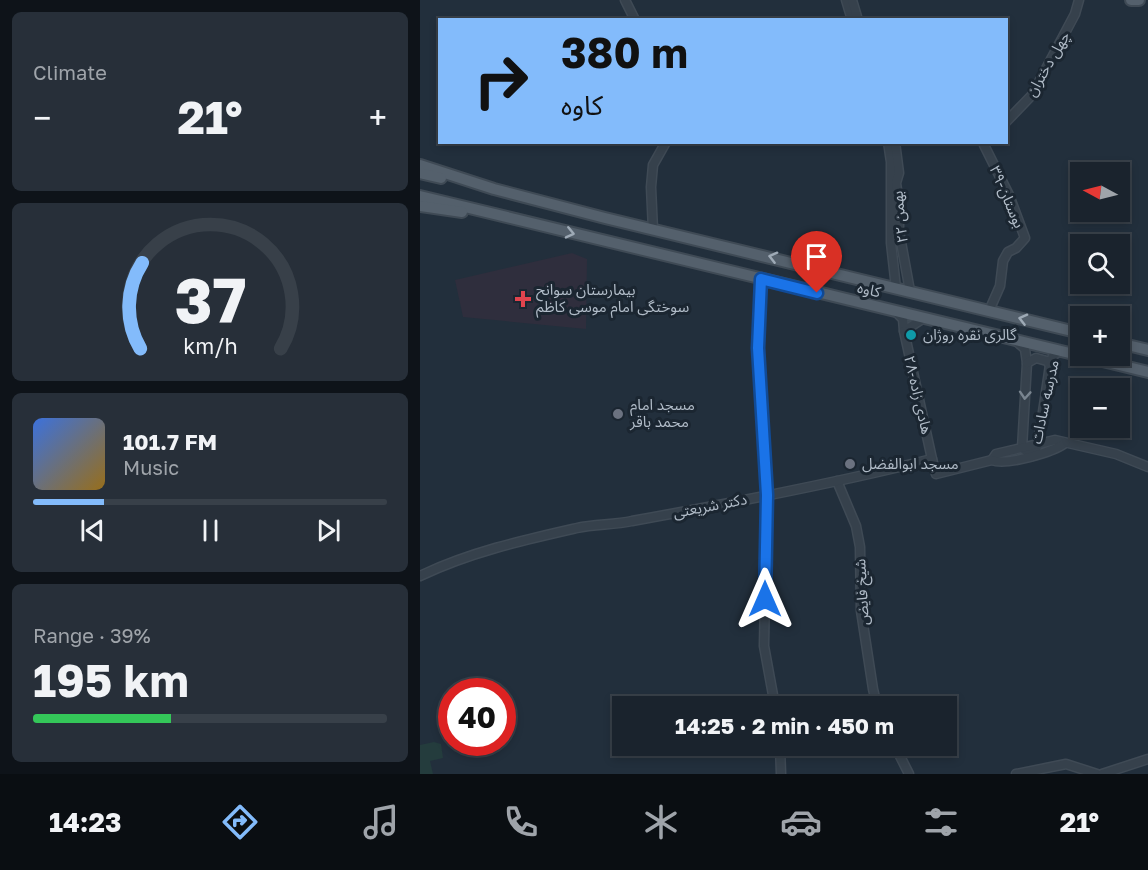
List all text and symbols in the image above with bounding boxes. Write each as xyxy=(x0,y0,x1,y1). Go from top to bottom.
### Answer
text: 380 m xyxy=(561,27,688,77)
street label: چهل دختران xyxy=(1021,28,1075,100)
icon: right xyxy=(462,42,540,120)
text: Climate xyxy=(33,60,107,84)
text: کاوه xyxy=(561,89,603,121)
text: 21° xyxy=(177,90,243,144)
text: − xyxy=(33,98,51,137)
text: + xyxy=(369,98,387,137)
north arrow xyxy=(1070,162,1130,222)
map controls xyxy=(1070,162,1130,438)
street label: ۳۹-بوستان xyxy=(986,163,1029,231)
street label: ۲۲ بهمن xyxy=(887,190,912,244)
one-way arrow xyxy=(565,226,575,239)
pin xyxy=(791,231,842,293)
button: search xyxy=(1070,234,1130,294)
icon: arrive xyxy=(800,240,833,273)
one-way arrow xyxy=(768,252,778,265)
text: 37 xyxy=(174,262,246,337)
street label: کاوه xyxy=(856,278,883,302)
place label: بیمارستان سوانح سوختگی امام موسی کاظم xyxy=(536,280,689,318)
marker: بیمارستان سوانح سوختگی امام موسی کاظم xyxy=(514,290,532,308)
button: + xyxy=(1070,306,1130,366)
one-way arrow xyxy=(1018,314,1028,327)
place label: گالری نقره روژان xyxy=(923,325,1017,344)
marker: گالری نقره روژان xyxy=(904,328,918,342)
text: km/h xyxy=(183,333,237,359)
street label: ۲۸-هادی زاده xyxy=(900,354,937,436)
street label: مدرسه سادات xyxy=(1026,358,1063,446)
button: − xyxy=(1070,378,1130,438)
one-way arrow xyxy=(1019,391,1032,400)
place label: مسجد امام محمد باقر xyxy=(629,395,695,431)
marker: مسجد امام محمد باقر xyxy=(611,407,625,421)
text: 101.7 FM xyxy=(123,428,217,455)
place label: مسجد ابوالفضل xyxy=(862,454,959,473)
text: Music xyxy=(123,455,179,479)
marker: مسجد ابوالفضل xyxy=(843,457,857,471)
street label: دکتر شریعتی xyxy=(671,489,748,522)
icon: previous xyxy=(76,514,109,547)
icon: pause xyxy=(194,514,227,547)
icon: next xyxy=(312,514,345,547)
street label: شیخ فایض xyxy=(850,558,876,626)
position arrow xyxy=(733,567,797,631)
text: Range · 39% xyxy=(33,623,151,647)
text: 195 km xyxy=(33,653,189,707)
speed limit sign: 40 xyxy=(438,678,516,756)
text: 14:25 · 2 min · 450 m xyxy=(675,712,894,739)
icon: directions xyxy=(219,801,261,843)
icon: music xyxy=(360,801,402,843)
icon: phone xyxy=(500,801,542,843)
icon: climate xyxy=(640,801,682,843)
icon: car xyxy=(780,801,822,843)
icon: filters xyxy=(920,801,962,843)
text: 14:23 xyxy=(49,806,121,838)
text: 21° xyxy=(1060,806,1099,838)

